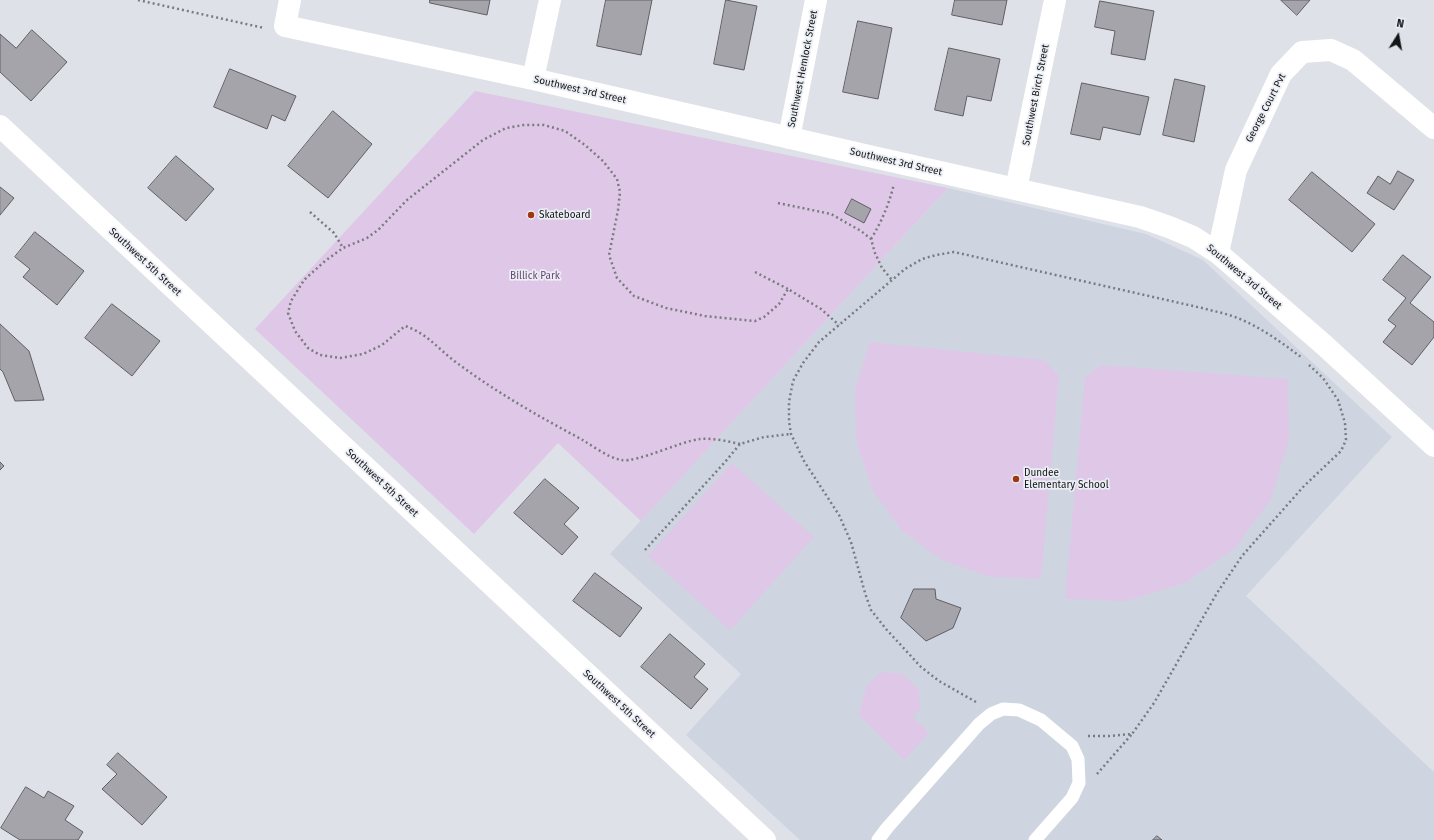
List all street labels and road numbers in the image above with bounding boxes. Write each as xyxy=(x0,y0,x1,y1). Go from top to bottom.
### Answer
street label: Southwest Hemlock Street xyxy=(786,9,820,129)
street label: Southwest Birch Street xyxy=(1020,43,1052,147)
street label: George Court Pvt xyxy=(1243,71,1289,145)
street label: Southwest 3rd Street xyxy=(533,74,627,106)
street label: Southwest 3rd Street xyxy=(849,146,943,178)
street label: Southwest 5th Street xyxy=(106,225,184,299)
street label: Southwest 3rd Street xyxy=(1204,242,1284,312)
street label: Southwest 5th Street xyxy=(343,446,421,520)
street label: Southwest 5th Street xyxy=(580,667,658,741)

